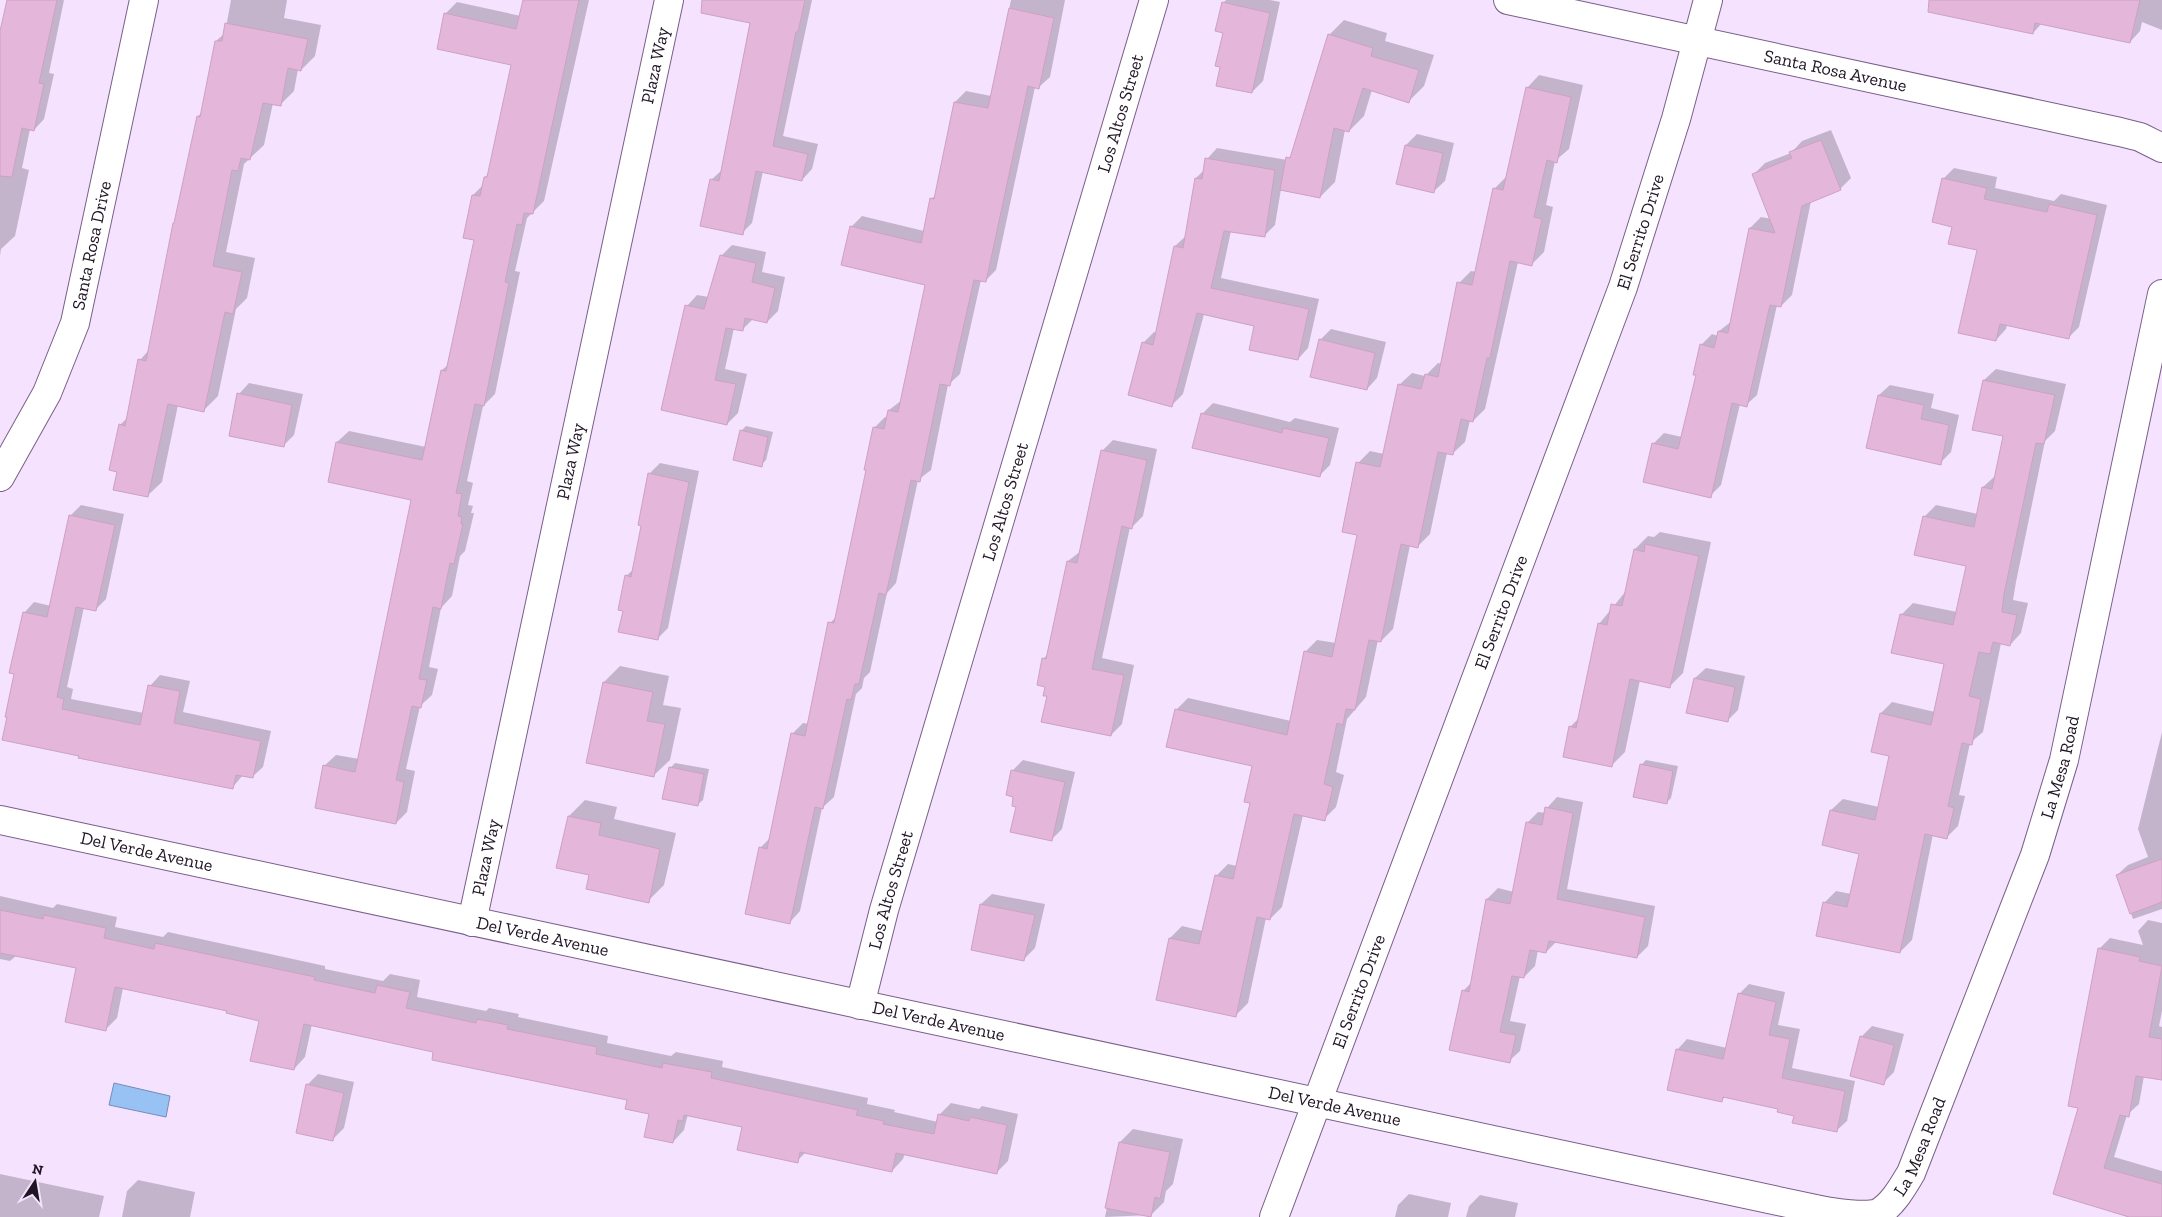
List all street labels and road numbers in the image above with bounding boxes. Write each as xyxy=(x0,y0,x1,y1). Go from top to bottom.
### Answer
street label: Plaza Way xyxy=(636,24,674,106)
street label: Santa Rosa Avenue xyxy=(1762,45,1909,97)
street label: Los Altos Street xyxy=(1092,51,1148,175)
street label: El Serrito Drive xyxy=(1612,171,1669,293)
street label: Santa Rosa Drive xyxy=(67,179,116,312)
street label: Plaza Way xyxy=(552,420,589,502)
street label: Los Altos Street xyxy=(977,440,1033,563)
street label: El Serrito Drive xyxy=(1470,552,1532,672)
street label: La Mesa Road xyxy=(2036,713,2084,821)
street label: Plaza Way xyxy=(467,816,505,898)
street label: Del Verde Avenue xyxy=(78,827,215,876)
street label: Los Altos Street xyxy=(863,828,918,952)
street label: Del Verde Avenue xyxy=(474,911,611,961)
street label: El Serrito Drive xyxy=(1327,931,1390,1051)
street label: Del Verde Avenue xyxy=(870,996,1007,1046)
street label: Del Verde Avenue xyxy=(1266,1081,1403,1131)
street label: La Mesa Road xyxy=(1888,1094,1951,1200)

